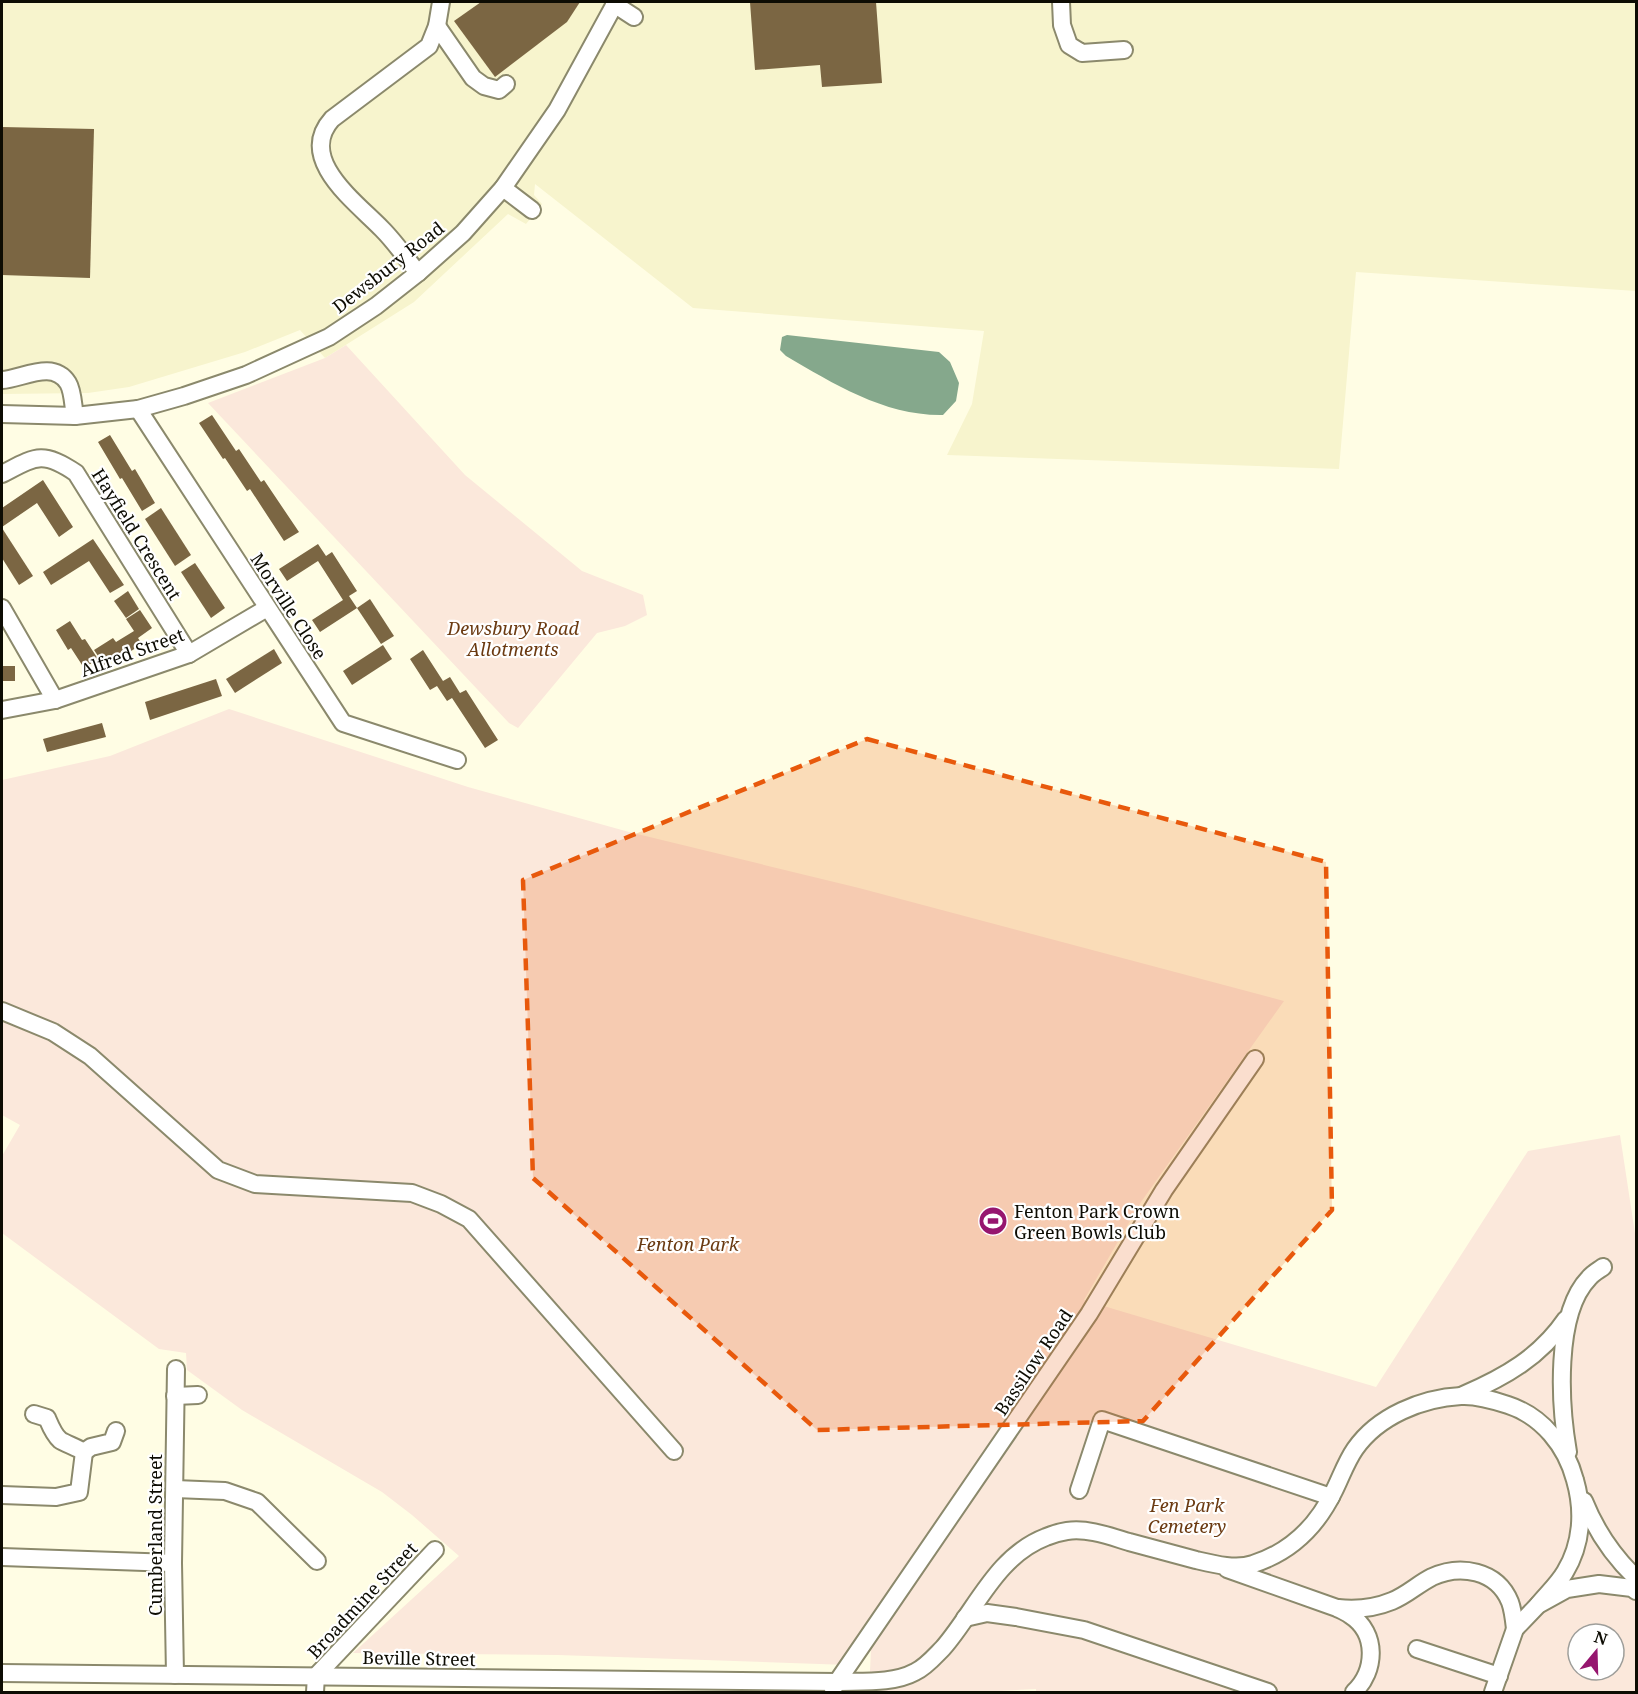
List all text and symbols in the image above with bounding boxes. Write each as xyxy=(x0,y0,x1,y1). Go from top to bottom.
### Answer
street label: Dewsbury Road xyxy=(327,216,449,318)
street label: Hayfield Crescent xyxy=(87,464,187,604)
street label: Morville Close xyxy=(246,548,332,664)
park label: Dewsbury Road Allotments xyxy=(446,616,579,661)
street label: Alfred Street xyxy=(77,622,187,682)
place label: Fenton Park Crown Green Bowls Club xyxy=(1014,1199,1180,1244)
sports icon: Fenton Park Crown Green Bowls Club xyxy=(977,1205,1009,1237)
park label: Fenton Park xyxy=(636,1232,740,1256)
street label: Bassilow Road xyxy=(989,1304,1077,1420)
street label: Cumberland Street xyxy=(143,1454,167,1616)
park label: Fen Park Cemetery xyxy=(1148,1493,1226,1538)
street label: Broadmine Street xyxy=(302,1537,422,1663)
north arrow xyxy=(1566,1622,1626,1682)
text: N xyxy=(1591,1625,1611,1650)
street label: Beville Street xyxy=(362,1645,476,1671)

